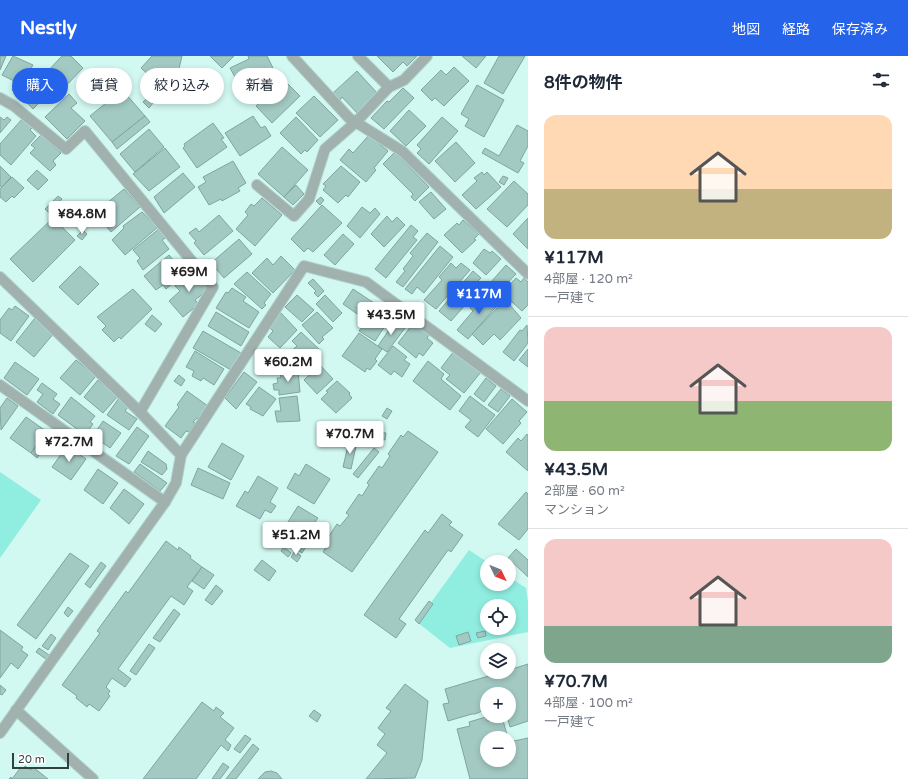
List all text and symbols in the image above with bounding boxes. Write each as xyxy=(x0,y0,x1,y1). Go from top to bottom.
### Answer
text: Nestly xyxy=(20,17,77,39)
text: 地図 xyxy=(732,21,760,38)
text: 経路 xyxy=(782,21,810,38)
text: 保存済み xyxy=(832,21,888,38)
chip: 購入 xyxy=(12,68,68,104)
chip: 賃貸 xyxy=(76,68,132,104)
chip: 絞り込み xyxy=(140,68,224,104)
chip: 新着 xyxy=(232,68,288,104)
icon: filters xyxy=(870,69,892,91)
text: 8件の物件 xyxy=(544,72,623,93)
icon: home xyxy=(682,141,754,213)
pin: ¥84.8M xyxy=(49,201,115,235)
text: ¥84.8M xyxy=(58,206,106,222)
text: ¥117M xyxy=(544,247,604,268)
pin: ¥69M xyxy=(165,259,213,293)
text: ¥69M xyxy=(170,264,208,280)
text: 4部屋 · 120 m² xyxy=(544,271,633,287)
pin: ¥117M xyxy=(451,281,507,315)
text: ¥117M xyxy=(456,286,502,302)
text: 一戸建て xyxy=(544,290,596,306)
pin: ¥43.5M xyxy=(358,302,424,336)
text: ¥43.5M xyxy=(367,307,415,323)
pin: ¥60.2M xyxy=(255,349,321,383)
icon: home xyxy=(682,353,754,425)
text: ¥60.2M xyxy=(264,354,312,370)
pin: ¥70.7M xyxy=(317,421,383,455)
text: ¥70.7M xyxy=(326,426,374,442)
pin: ¥72.7M xyxy=(36,429,102,463)
text: ¥72.7M xyxy=(45,434,93,450)
text: ¥43.5M xyxy=(544,459,608,480)
text: 2部屋 · 60 m² xyxy=(544,483,625,499)
text: マンション xyxy=(544,502,609,518)
pin: ¥51.2M xyxy=(263,522,329,556)
text: ¥51.2M xyxy=(272,527,320,543)
north arrow xyxy=(480,555,516,591)
map controls xyxy=(480,555,516,767)
icon: home xyxy=(682,565,754,637)
button: locate xyxy=(480,599,516,635)
button: layers xyxy=(480,643,516,679)
text: ¥70.7M xyxy=(544,671,608,692)
button: + xyxy=(480,687,516,723)
text: 4部屋 · 100 m² xyxy=(544,695,633,711)
text: 一戸建て xyxy=(544,714,596,730)
button: − xyxy=(480,731,516,767)
scale bar xyxy=(12,751,69,770)
text: 20 m xyxy=(18,753,45,766)

